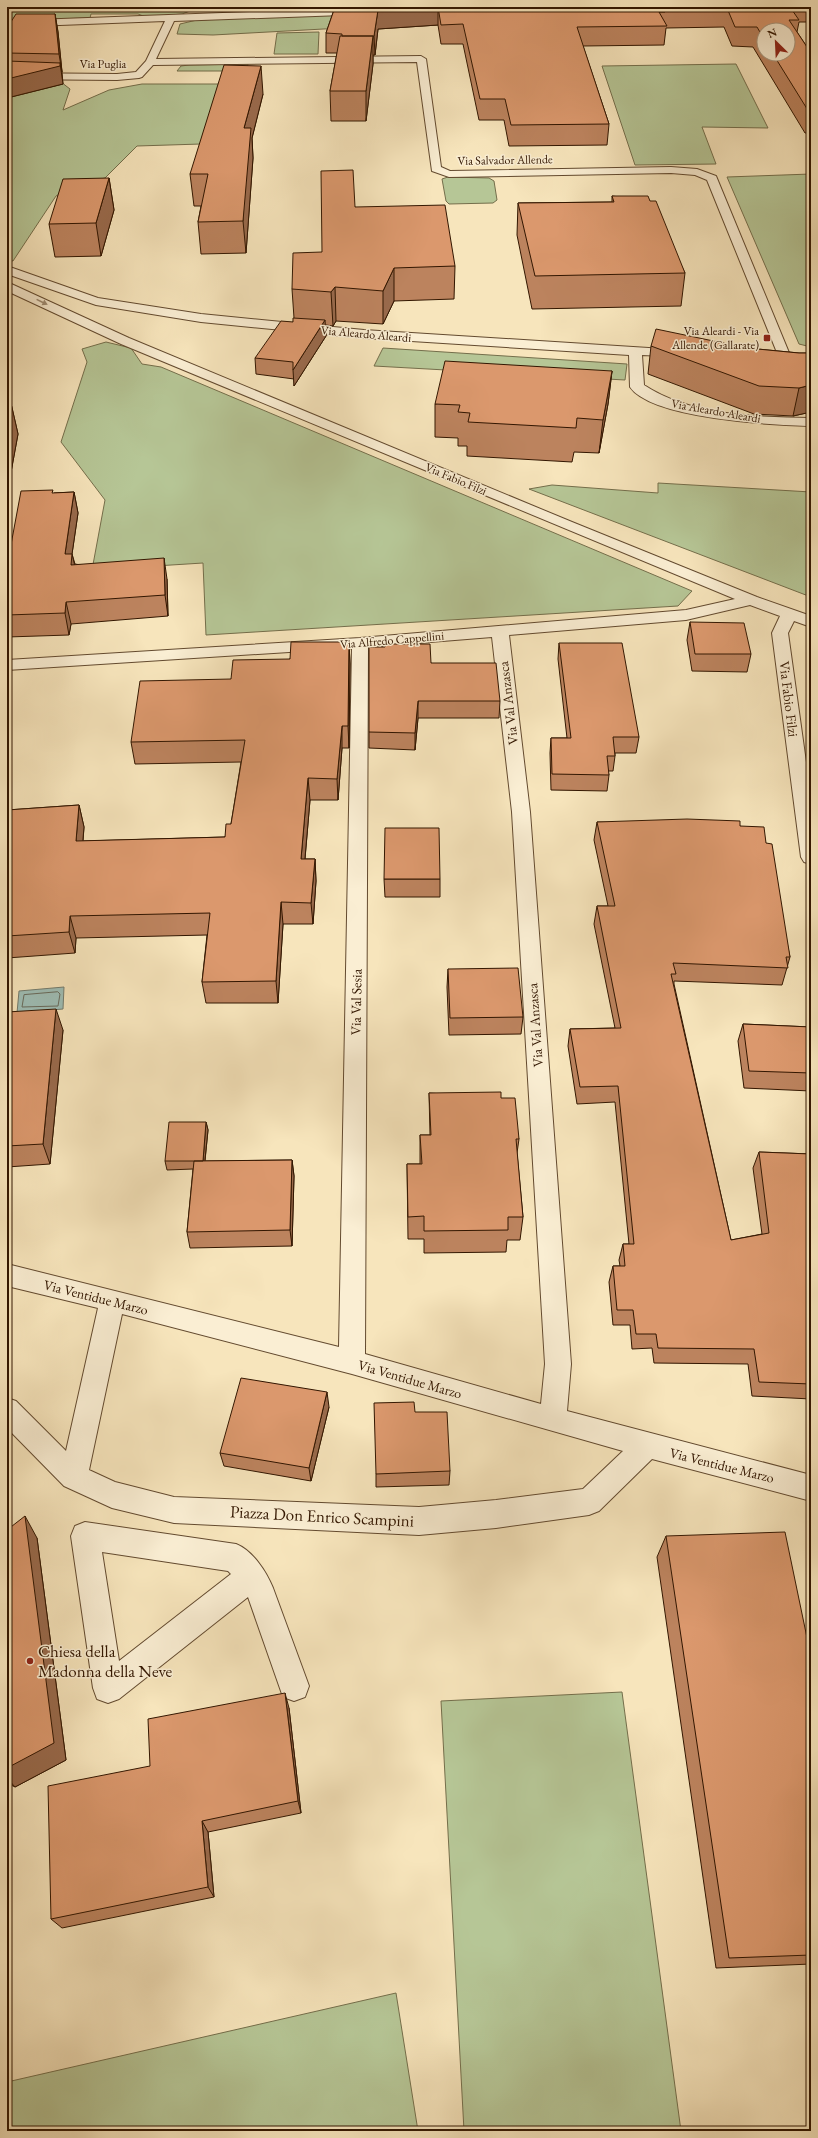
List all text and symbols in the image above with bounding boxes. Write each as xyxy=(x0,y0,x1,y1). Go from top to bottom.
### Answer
north arrow xyxy=(756,22,796,62)
text: N xyxy=(765,25,779,41)
street label: Via Puglia xyxy=(80,56,127,72)
street label: Via Salvador Allende xyxy=(457,151,553,169)
one-way arrow xyxy=(37,299,48,305)
street label: Via Aleardo Aleardi xyxy=(320,322,412,346)
place label: Via Aleardi - Via Allende (Gallarate) xyxy=(671,323,759,353)
marker: Via Aleardi - Via Allende (Gallarate) xyxy=(762,333,772,343)
street label: Via Aleardo Aleardi xyxy=(670,395,762,427)
street label: Via Fabio Filzi xyxy=(423,459,489,499)
street label: Via Alfredo Cappellini xyxy=(339,627,445,653)
street label: Via Val Anzasca xyxy=(494,660,522,746)
street label: Via Fabio Filzi xyxy=(775,660,803,739)
street label: Via Val Sesia xyxy=(346,968,366,1035)
street label: Via Val Anzasca xyxy=(523,982,547,1068)
street label: Via Ventidue Marzo xyxy=(42,1275,150,1319)
street label: Via Ventidue Marzo xyxy=(356,1356,464,1402)
street label: Via Ventidue Marzo xyxy=(668,1443,776,1487)
street label: Piazza Don Enrico Scampini xyxy=(229,1500,415,1532)
place label: Chiesa della Madonna della Neve xyxy=(38,1640,173,1682)
marker: Chiesa della Madonna della Neve xyxy=(25,1656,35,1666)

